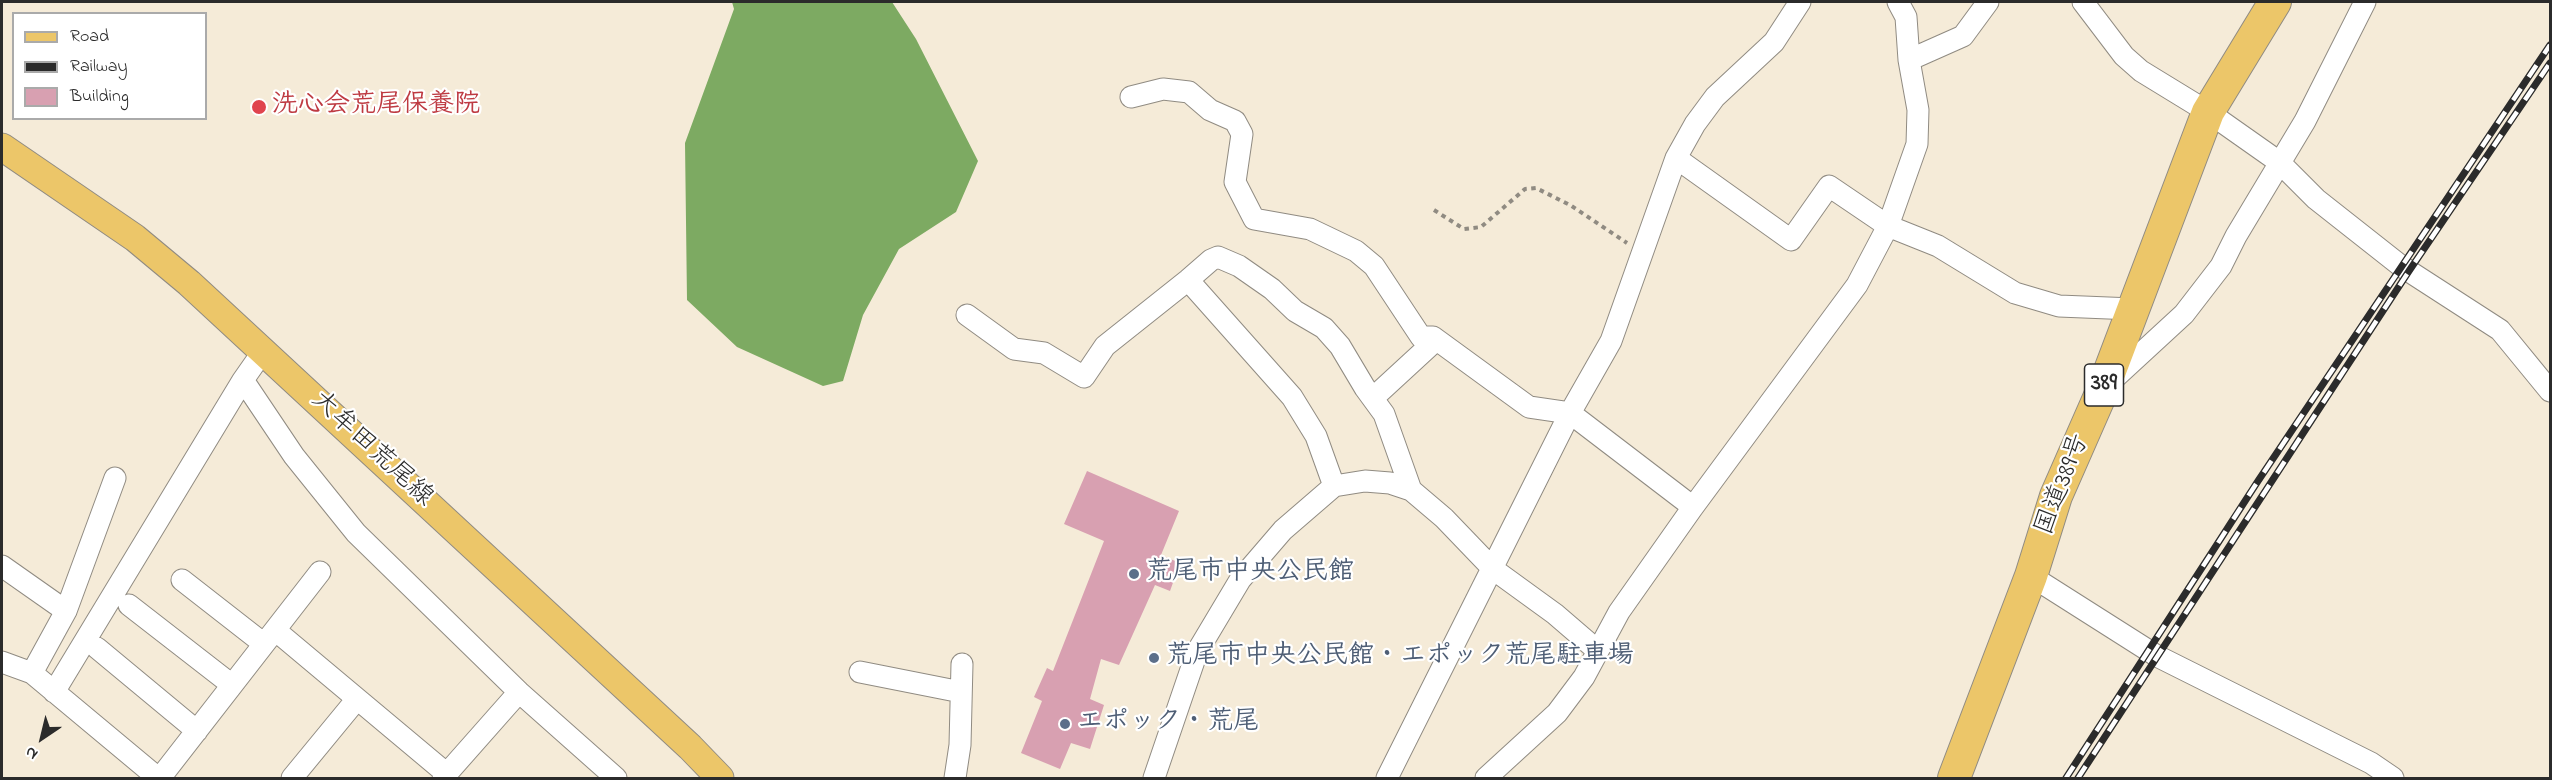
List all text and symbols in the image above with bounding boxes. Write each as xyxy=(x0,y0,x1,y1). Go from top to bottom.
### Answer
legend xyxy=(12,12,207,120)
text: Road xyxy=(70,24,109,50)
text: Railway xyxy=(70,54,127,80)
text: Building xyxy=(70,84,129,110)
place label: 洗心会荒尾保養院 xyxy=(272,91,480,123)
marker: 洗心会荒尾保養院 xyxy=(250,98,268,116)
road number: 389 xyxy=(2084,364,2124,406)
street label: 大牟田荒尾線 xyxy=(303,385,439,515)
street label: 国道389号 xyxy=(2030,430,2098,540)
place label: 荒尾市中央公民館 xyxy=(1146,558,1354,590)
marker: 荒尾市中央公民館 xyxy=(1127,567,1141,581)
place label: 荒尾市中央公民館・エポック荒尾駐車場 xyxy=(1166,642,1634,674)
marker: 荒尾市中央公民館・エポック荒尾駐車場 xyxy=(1147,651,1161,665)
north arrow xyxy=(12,708,72,768)
place label: エポック・荒尾 xyxy=(1077,708,1259,740)
marker: エポック・荒尾 xyxy=(1058,717,1072,731)
text: N xyxy=(20,740,43,766)

